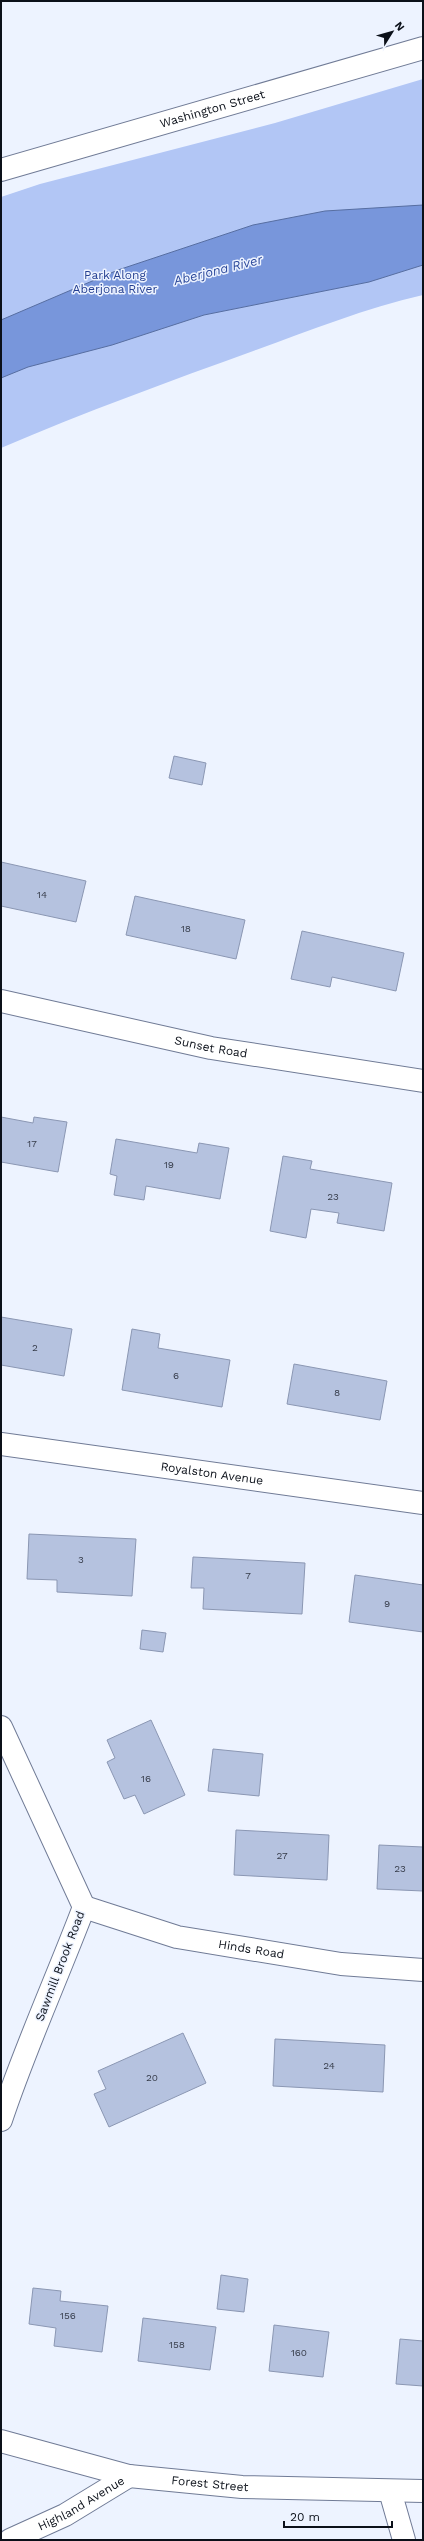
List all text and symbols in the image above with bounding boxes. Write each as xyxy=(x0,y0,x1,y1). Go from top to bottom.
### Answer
north arrow xyxy=(372,12,412,52)
text: N xyxy=(392,19,407,33)
street label: Washington Street xyxy=(158,87,266,131)
water label: Aberjona River xyxy=(171,252,265,289)
park label: Park Along Aberjona River xyxy=(73,268,158,296)
house number: 14 xyxy=(37,889,47,900)
house number: 18 xyxy=(181,923,191,934)
street label: Sunset Road xyxy=(173,1033,248,1061)
house number: 17 xyxy=(27,1138,37,1149)
house number: 19 xyxy=(164,1159,174,1170)
house number: 23 xyxy=(327,1191,339,1202)
house number: 2 xyxy=(32,1342,38,1353)
house number: 6 xyxy=(173,1370,179,1381)
house number: 8 xyxy=(334,1387,340,1398)
street label: Royalston Avenue xyxy=(160,1459,264,1488)
house number: 3 xyxy=(78,1554,84,1565)
house number: 7 xyxy=(245,1570,251,1581)
house number: 9 xyxy=(384,1598,390,1609)
house number: 16 xyxy=(141,1773,151,1784)
house number: 27 xyxy=(276,1850,288,1861)
house number: 23 xyxy=(394,1863,406,1874)
street label: Sawmill Brook Road xyxy=(33,1909,87,2023)
street label: Hinds Road xyxy=(217,1937,285,1962)
house number: 24 xyxy=(323,2060,335,2071)
house number: 20 xyxy=(146,2072,158,2083)
house number: 156 xyxy=(60,2310,76,2321)
house number: 158 xyxy=(169,2339,185,2350)
house number: 160 xyxy=(291,2347,307,2358)
street label: Highland Avenue xyxy=(36,2473,127,2533)
street label: Forest Street xyxy=(171,2473,248,2494)
scale bar xyxy=(284,2503,392,2529)
text: 20 m xyxy=(290,2510,320,2524)

